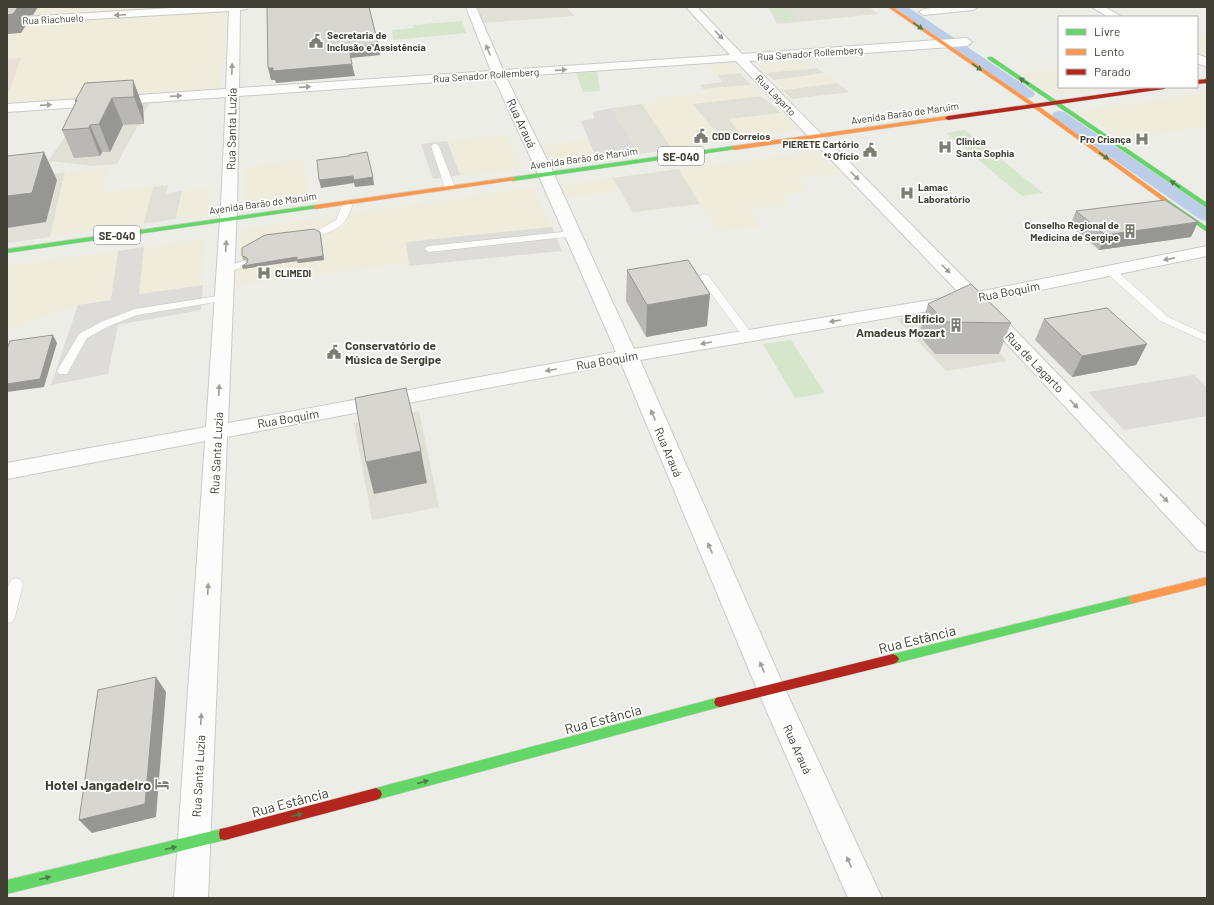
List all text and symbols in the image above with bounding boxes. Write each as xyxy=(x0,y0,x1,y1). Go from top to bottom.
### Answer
street label: Rua Riachuelo xyxy=(22,11,84,27)
one-way arrow xyxy=(114,11,126,18)
legend xyxy=(1058,16,1198,88)
one-way arrow xyxy=(913,22,923,30)
text: Livre xyxy=(1094,24,1120,38)
place label: Secretaria de Inclusão e Assistência xyxy=(327,29,426,53)
one-way arrow xyxy=(714,30,723,40)
public building icon: Secretaria de Inclusão e Assistência xyxy=(308,33,324,49)
one-way arrow xyxy=(485,43,491,55)
street label: Rua Senador Rollemberg xyxy=(757,43,863,63)
text: Lento xyxy=(1094,44,1124,58)
one-way arrow xyxy=(229,63,236,75)
one-way arrow xyxy=(972,63,982,71)
text: Parado xyxy=(1094,64,1131,78)
street label: Rua Senador Rollemberg xyxy=(433,65,539,85)
one-way arrow xyxy=(555,66,567,73)
street label: Rua Lagarto xyxy=(753,72,799,118)
one-way arrow xyxy=(1018,77,1030,84)
one-way arrow xyxy=(299,84,311,91)
street label: Rua Santa Luzia xyxy=(223,88,239,170)
one-way arrow xyxy=(170,93,182,100)
street label: Rua Arauá xyxy=(505,96,539,150)
street label: Avenida Barão de Maruim xyxy=(850,100,960,126)
one-way arrow xyxy=(40,102,52,109)
public building icon: CDD Correios xyxy=(693,128,709,144)
place label: CDD Correios xyxy=(712,130,770,142)
hospital icon: Pro Criança xyxy=(1134,131,1150,147)
place label: Pro Criança xyxy=(1080,133,1131,145)
place label: Clinica Santa Sophia xyxy=(956,135,1014,159)
place label: PIERETE Cartório *º Ofício xyxy=(783,138,859,162)
hospital icon: Clinica Santa Sophia xyxy=(937,139,953,155)
public building icon: PIERETE Cartório *º Ofício xyxy=(862,142,878,158)
street label: Avenida Barão de Maruim xyxy=(529,145,639,171)
road number: SE-040 xyxy=(658,147,704,165)
one-way arrow xyxy=(1099,152,1110,161)
one-way arrow xyxy=(850,171,860,181)
one-way arrow xyxy=(1170,180,1180,188)
place label: Lamac Laboratório xyxy=(918,181,971,205)
hospital icon: Lamac Laboratório xyxy=(899,185,915,201)
street label: Avenida Barão de Maruim xyxy=(208,190,318,216)
place label: Conselho Regional de Medicina de Sergipe xyxy=(1024,219,1120,243)
building icon: Conselho Regional de Medicina de Sergipe xyxy=(1122,223,1138,239)
road number: SE-040 xyxy=(94,226,140,244)
one-way arrow xyxy=(223,240,230,252)
one-way arrow xyxy=(1163,256,1175,262)
one-way arrow xyxy=(941,264,951,274)
hospital icon: CLIMEDI xyxy=(256,265,272,281)
place label: CLIMEDI xyxy=(275,267,312,279)
street label: Rua Boquim xyxy=(977,278,1041,304)
place label: Edifício Amadeus Mozart xyxy=(856,311,945,339)
building icon: Edifício Amadeus Mozart xyxy=(948,317,964,333)
one-way arrow xyxy=(828,318,841,324)
street label: Rua de Lagarto xyxy=(1003,329,1067,395)
place label: Conservatório de Música de Sergipe xyxy=(345,338,442,366)
one-way arrow xyxy=(700,340,712,346)
public building icon: Conservatório de Música de Sergipe xyxy=(326,344,342,360)
street label: Rua Boquim xyxy=(575,348,639,372)
one-way arrow xyxy=(545,367,557,373)
one-way arrow xyxy=(216,384,223,396)
one-way arrow xyxy=(1070,398,1079,409)
street label: Rua Boquim xyxy=(256,406,320,430)
one-way arrow xyxy=(650,409,656,421)
street label: Rua Santa Luzia xyxy=(207,411,225,495)
street label: Rua Arauá xyxy=(652,425,686,479)
one-way arrow xyxy=(1159,493,1169,503)
one-way arrow xyxy=(707,541,713,553)
one-way arrow xyxy=(205,583,212,596)
street label: Rua Estância xyxy=(877,621,957,657)
one-way arrow xyxy=(758,661,764,673)
street label: Rua Estância xyxy=(563,701,643,737)
one-way arrow xyxy=(198,712,204,725)
street label: Rua Arauá xyxy=(781,722,815,776)
street label: Rua Santa Luzia xyxy=(189,734,207,818)
place label: Hotel Jangadeiro xyxy=(45,776,151,793)
hotel icon: Hotel Jangadeiro xyxy=(154,776,170,792)
one-way arrow xyxy=(417,778,429,784)
street label: Rua Estância xyxy=(250,784,330,820)
one-way arrow xyxy=(291,812,303,818)
one-way arrow xyxy=(165,844,177,850)
one-way arrow xyxy=(846,857,852,868)
one-way arrow xyxy=(39,875,51,881)

